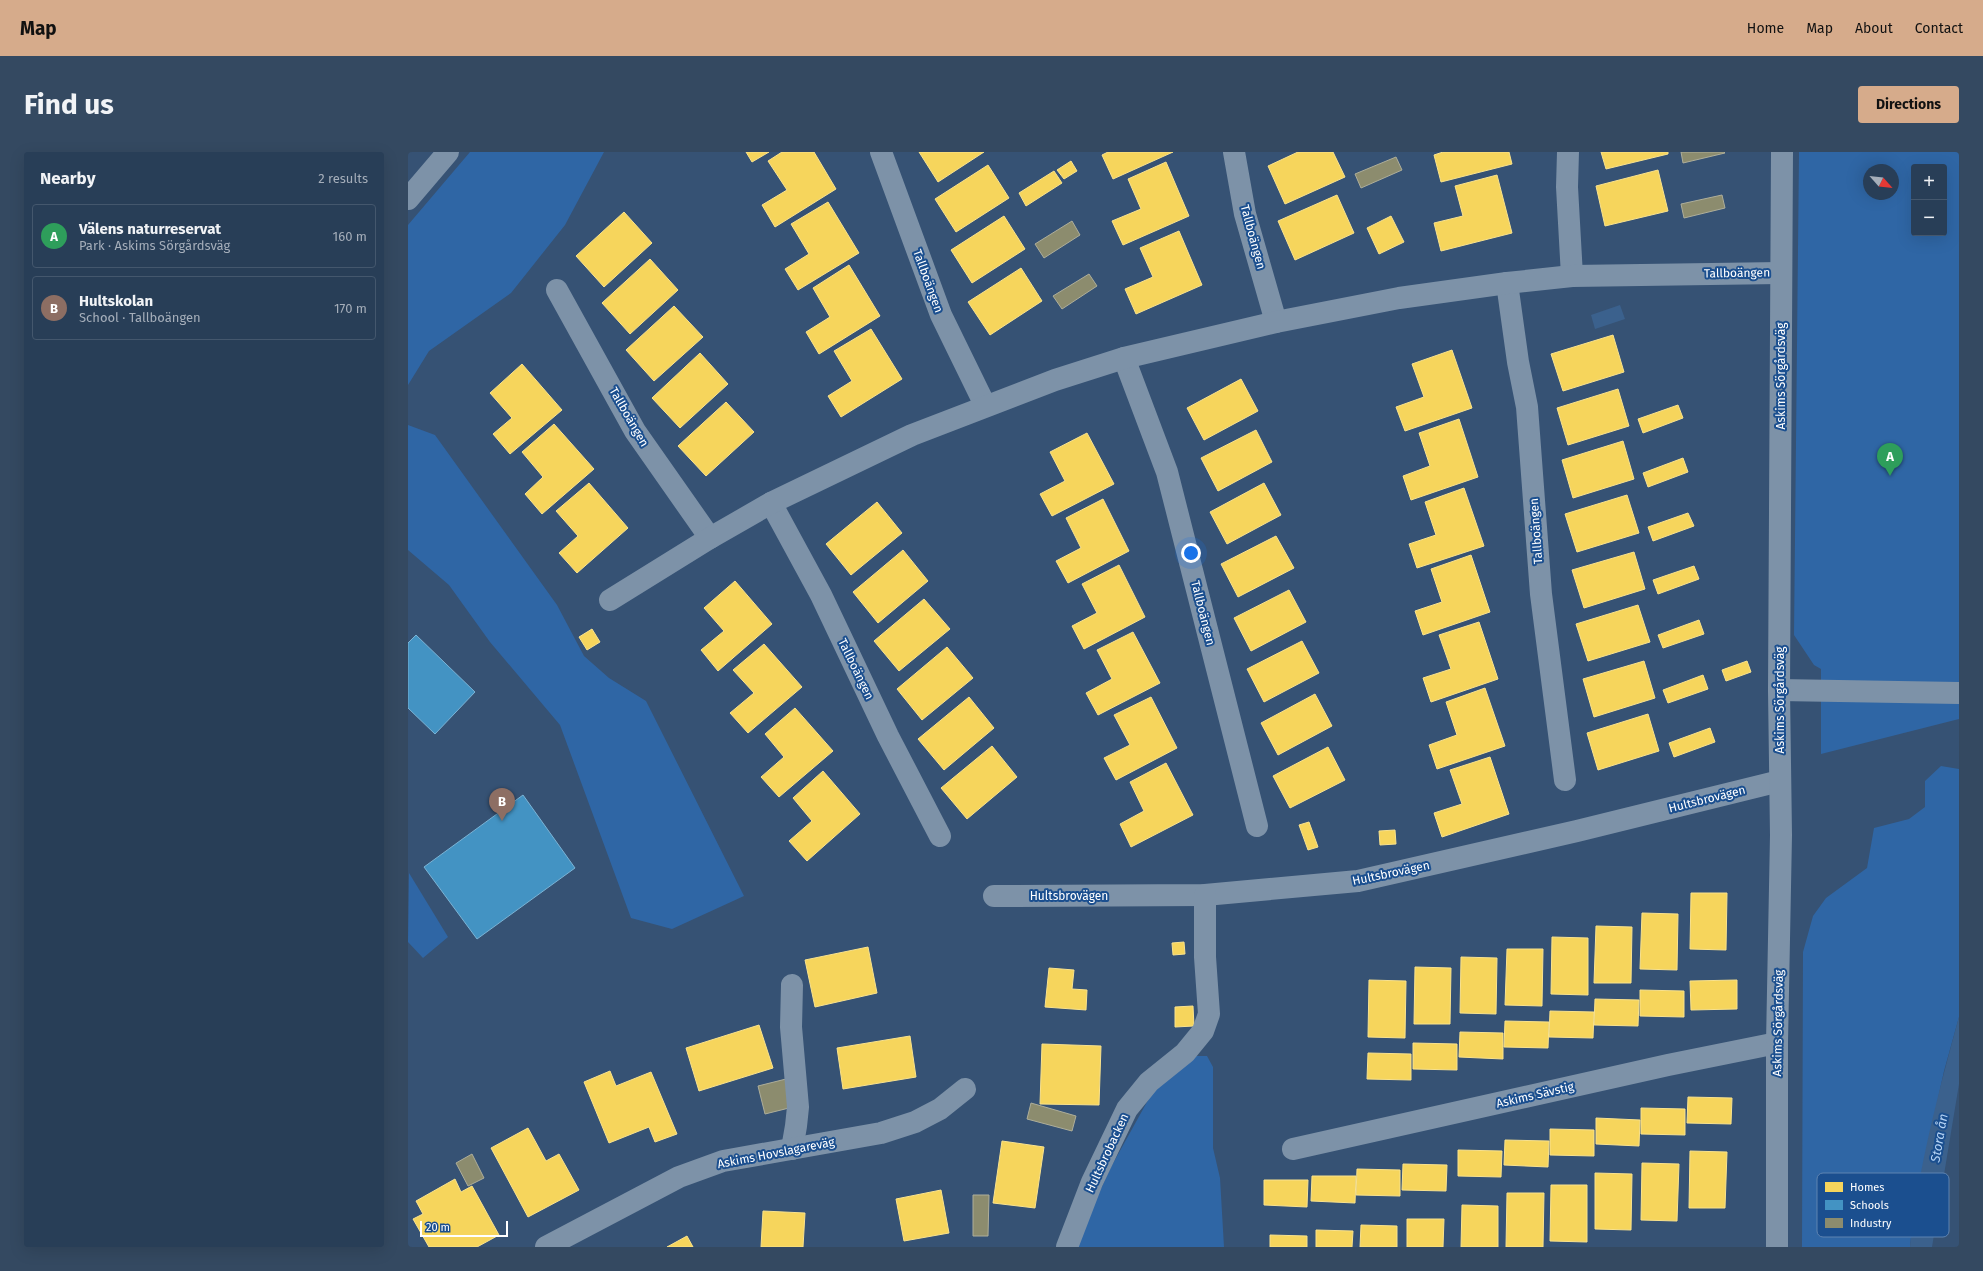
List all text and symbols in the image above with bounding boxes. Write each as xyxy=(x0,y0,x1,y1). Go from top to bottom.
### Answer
text: Map xyxy=(20,17,57,40)
text: Home xyxy=(1747,20,1784,37)
text: Map xyxy=(1806,20,1833,37)
text: About xyxy=(1855,20,1893,37)
text: Contact xyxy=(1915,20,1963,37)
button: Directions xyxy=(1858,86,1959,123)
text: Find us xyxy=(24,88,114,121)
north arrow xyxy=(1863,164,1899,200)
map controls xyxy=(1911,164,1947,236)
button: + xyxy=(1911,164,1947,200)
text: Nearby xyxy=(40,168,95,189)
text: 2 results xyxy=(318,171,368,186)
button: − xyxy=(1911,200,1947,236)
street label: Tallboängen xyxy=(1238,203,1268,271)
text: Välens naturreservat xyxy=(79,220,221,238)
text: A xyxy=(50,229,58,244)
text: 160 m xyxy=(333,229,367,244)
text: Park · Askims Sörgårdsväg xyxy=(79,238,230,253)
street label: Tallboängen xyxy=(910,247,946,315)
street label: Tallboängen xyxy=(1704,265,1770,281)
text: Hultskolan xyxy=(79,292,153,310)
text: B xyxy=(50,301,58,316)
text: 170 m xyxy=(334,301,367,316)
text: School · Tallboängen xyxy=(79,310,201,325)
street label: Askims Sörgårdsväg xyxy=(1774,322,1788,429)
street label: Tallboängen xyxy=(606,385,652,449)
pin: A xyxy=(1877,443,1903,476)
street label: Tallboängen xyxy=(1527,497,1545,565)
your location xyxy=(1181,543,1201,563)
street label: Tallboängen xyxy=(1188,579,1218,647)
street label: Tallboängen xyxy=(835,636,877,702)
street label: Askims Sörgårdsväg xyxy=(1773,646,1787,753)
street label: Hultsbrovägen xyxy=(1667,783,1747,815)
pin: B xyxy=(489,788,515,821)
street label: Hultsbrovägen xyxy=(1351,858,1431,888)
street label: Hultsbrovägen xyxy=(1030,889,1108,903)
street label: Askims Sörgårdsväg xyxy=(1770,969,1786,1077)
street label: Askims Sävstig xyxy=(1495,1079,1576,1111)
street label: Hultsbrobacken xyxy=(1083,1111,1131,1195)
water label: Stora ån xyxy=(1927,1113,1951,1164)
street label: Askims Hovslagareväg xyxy=(716,1135,837,1171)
legend xyxy=(1817,1173,1949,1237)
text: Homes xyxy=(1850,1181,1884,1194)
text: Schools xyxy=(1850,1199,1889,1212)
text: Industry xyxy=(1850,1217,1892,1230)
scale bar xyxy=(420,1219,508,1238)
text: 20 m xyxy=(426,1221,450,1234)

